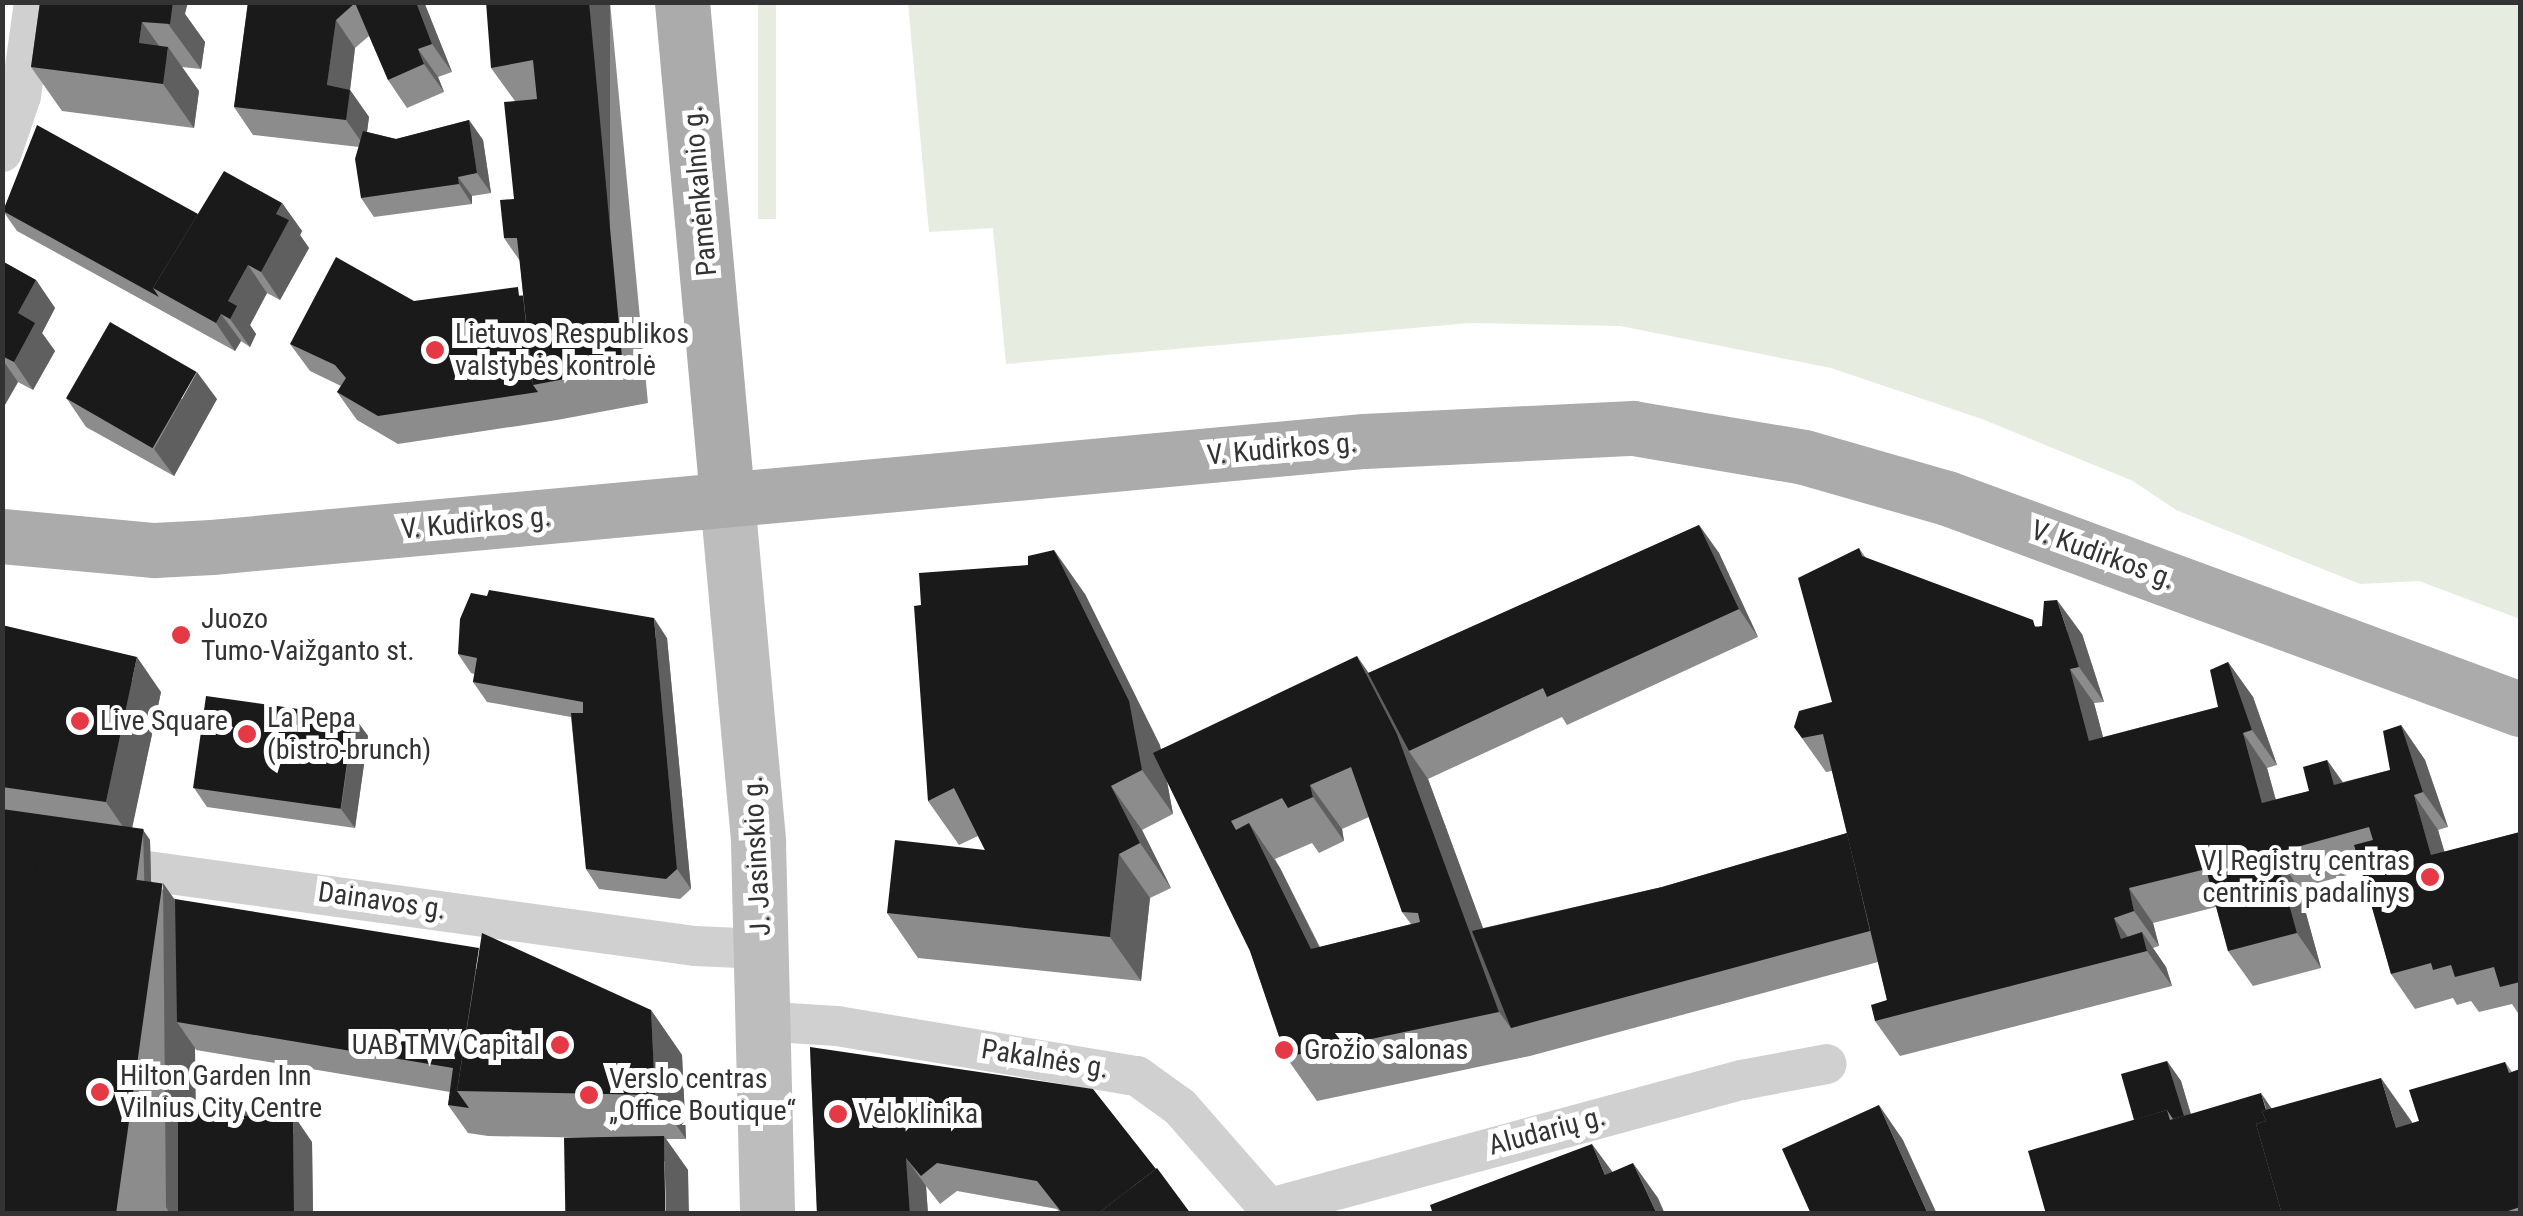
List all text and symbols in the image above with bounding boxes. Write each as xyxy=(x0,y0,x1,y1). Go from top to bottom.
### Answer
street label: Pamėnkalnio g. xyxy=(676,105,724,277)
place label: Lietuvos Respublikos valstybės kontrolė xyxy=(455,317,689,383)
marker: Lietuvos Respublikos valstybės kontrolė xyxy=(424,339,446,361)
street label: V. Kudirkos g. xyxy=(1205,426,1359,472)
street label: V. Kudirkos g. xyxy=(399,500,553,546)
street label: V. Kudirkos g. xyxy=(2026,513,2180,597)
place label: Juozo Tumo-Vaižganto st. xyxy=(201,602,415,668)
marker: Juozo Tumo-Vaižganto st. xyxy=(170,624,192,646)
place label: La Pepa (bistro-brunch) xyxy=(267,701,431,767)
place label: Live Square xyxy=(100,704,228,738)
marker: Live Square xyxy=(69,710,91,732)
marker: La Pepa (bistro-brunch) xyxy=(236,723,258,745)
street label: J. Jasinskio g. xyxy=(736,775,778,937)
place label: VĮ Registrų centras centrinis padalinys xyxy=(2201,844,2410,910)
marker: VĮ Registrų centras centrinis padalinys xyxy=(2419,866,2441,888)
street label: Dainavos g. xyxy=(316,875,448,927)
place label: UAB TMV Capital xyxy=(351,1028,540,1062)
street label: Pakalnės g. xyxy=(979,1032,1111,1086)
place label: Grožio salonas xyxy=(1304,1033,1468,1067)
marker: UAB TMV Capital xyxy=(549,1034,571,1056)
marker: Grožio salonas xyxy=(1273,1039,1295,1061)
place label: Hilton Garden Inn Vilnius City Centre xyxy=(120,1059,322,1125)
place label: Verslo centras „Office Boutique“ xyxy=(609,1062,796,1128)
marker: Hilton Garden Inn Vilnius City Centre xyxy=(89,1081,111,1103)
marker: Verslo centras „Office Boutique“ xyxy=(578,1084,600,1106)
place label: Veloklinika xyxy=(858,1097,978,1131)
street label: Aludarių g. xyxy=(1485,1099,1609,1163)
marker: Veloklinika xyxy=(827,1103,849,1125)

